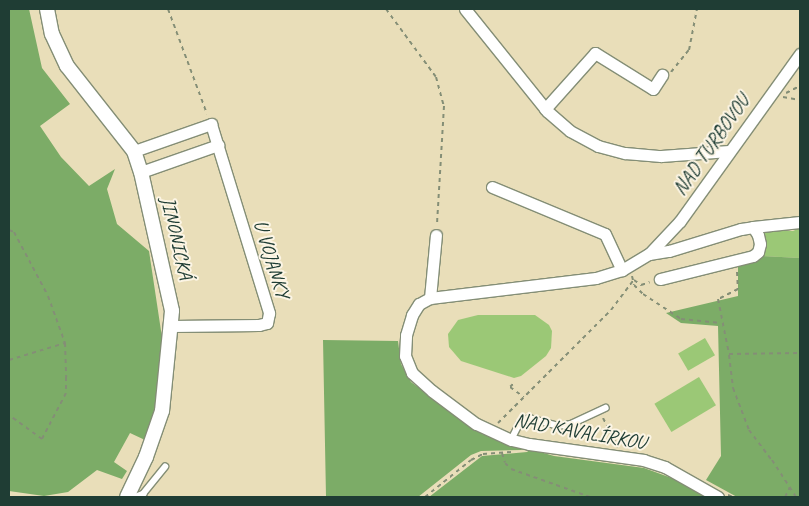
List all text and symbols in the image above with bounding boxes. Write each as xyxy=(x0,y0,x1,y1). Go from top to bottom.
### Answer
street label: NAD TURBOVOU xyxy=(668,91,754,199)
street label: JINONICKÁ xyxy=(156,194,198,282)
street label: U VOJANKY xyxy=(249,217,295,301)
street label: NAD KAVALÍRKOU xyxy=(513,408,647,454)

